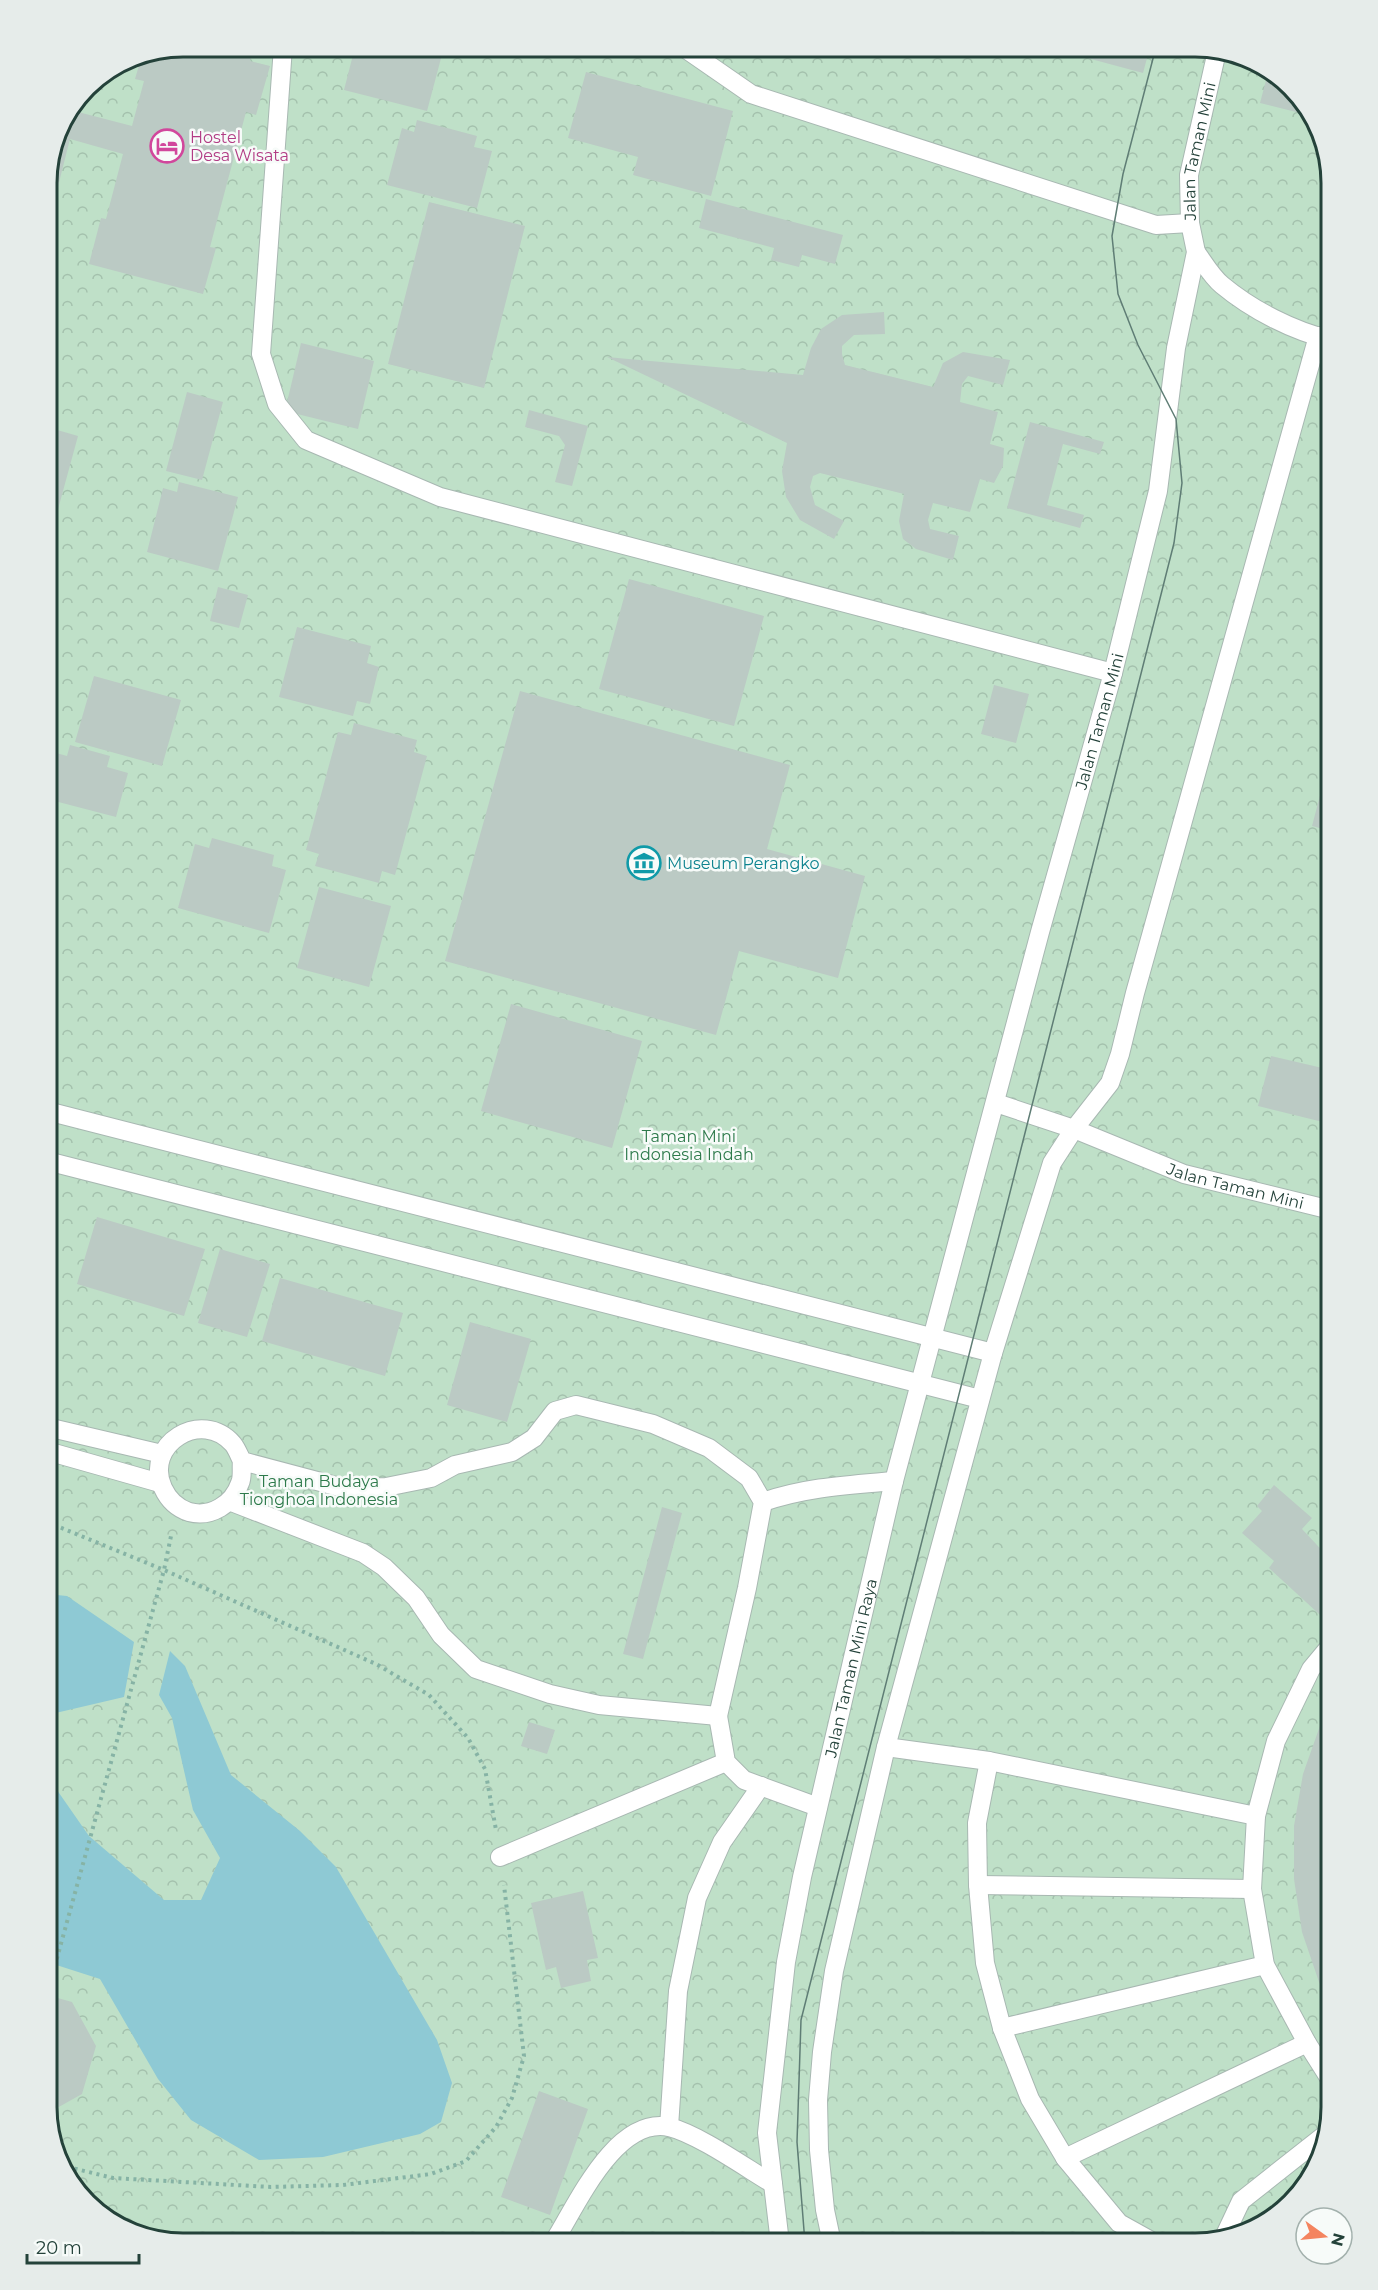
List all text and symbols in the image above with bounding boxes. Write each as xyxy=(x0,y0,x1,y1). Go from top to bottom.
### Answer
street label: Jalan Taman Mini xyxy=(1179,80,1219,222)
hotel icon: Hostel Desa Wisata xyxy=(149,128,185,164)
place label: Hostel Desa Wisata xyxy=(190,128,289,165)
street label: Jalan Taman Mini xyxy=(1071,651,1127,792)
museum icon: Museum Perangko xyxy=(626,845,662,881)
place label: Museum Perangko xyxy=(667,854,820,873)
park label: Taman Mini Indonesia Indah xyxy=(624,1127,754,1164)
street label: Jalan Taman Mini xyxy=(1163,1158,1306,1213)
park label: Taman Budaya Tionghoa Indonesia xyxy=(240,1472,398,1509)
street label: Jalan Taman Mini Raya xyxy=(820,1576,881,1760)
north arrow xyxy=(1294,2206,1354,2266)
scale bar xyxy=(27,2227,140,2265)
text: N xyxy=(1327,2231,1349,2248)
text: 20 m xyxy=(36,2237,82,2259)

